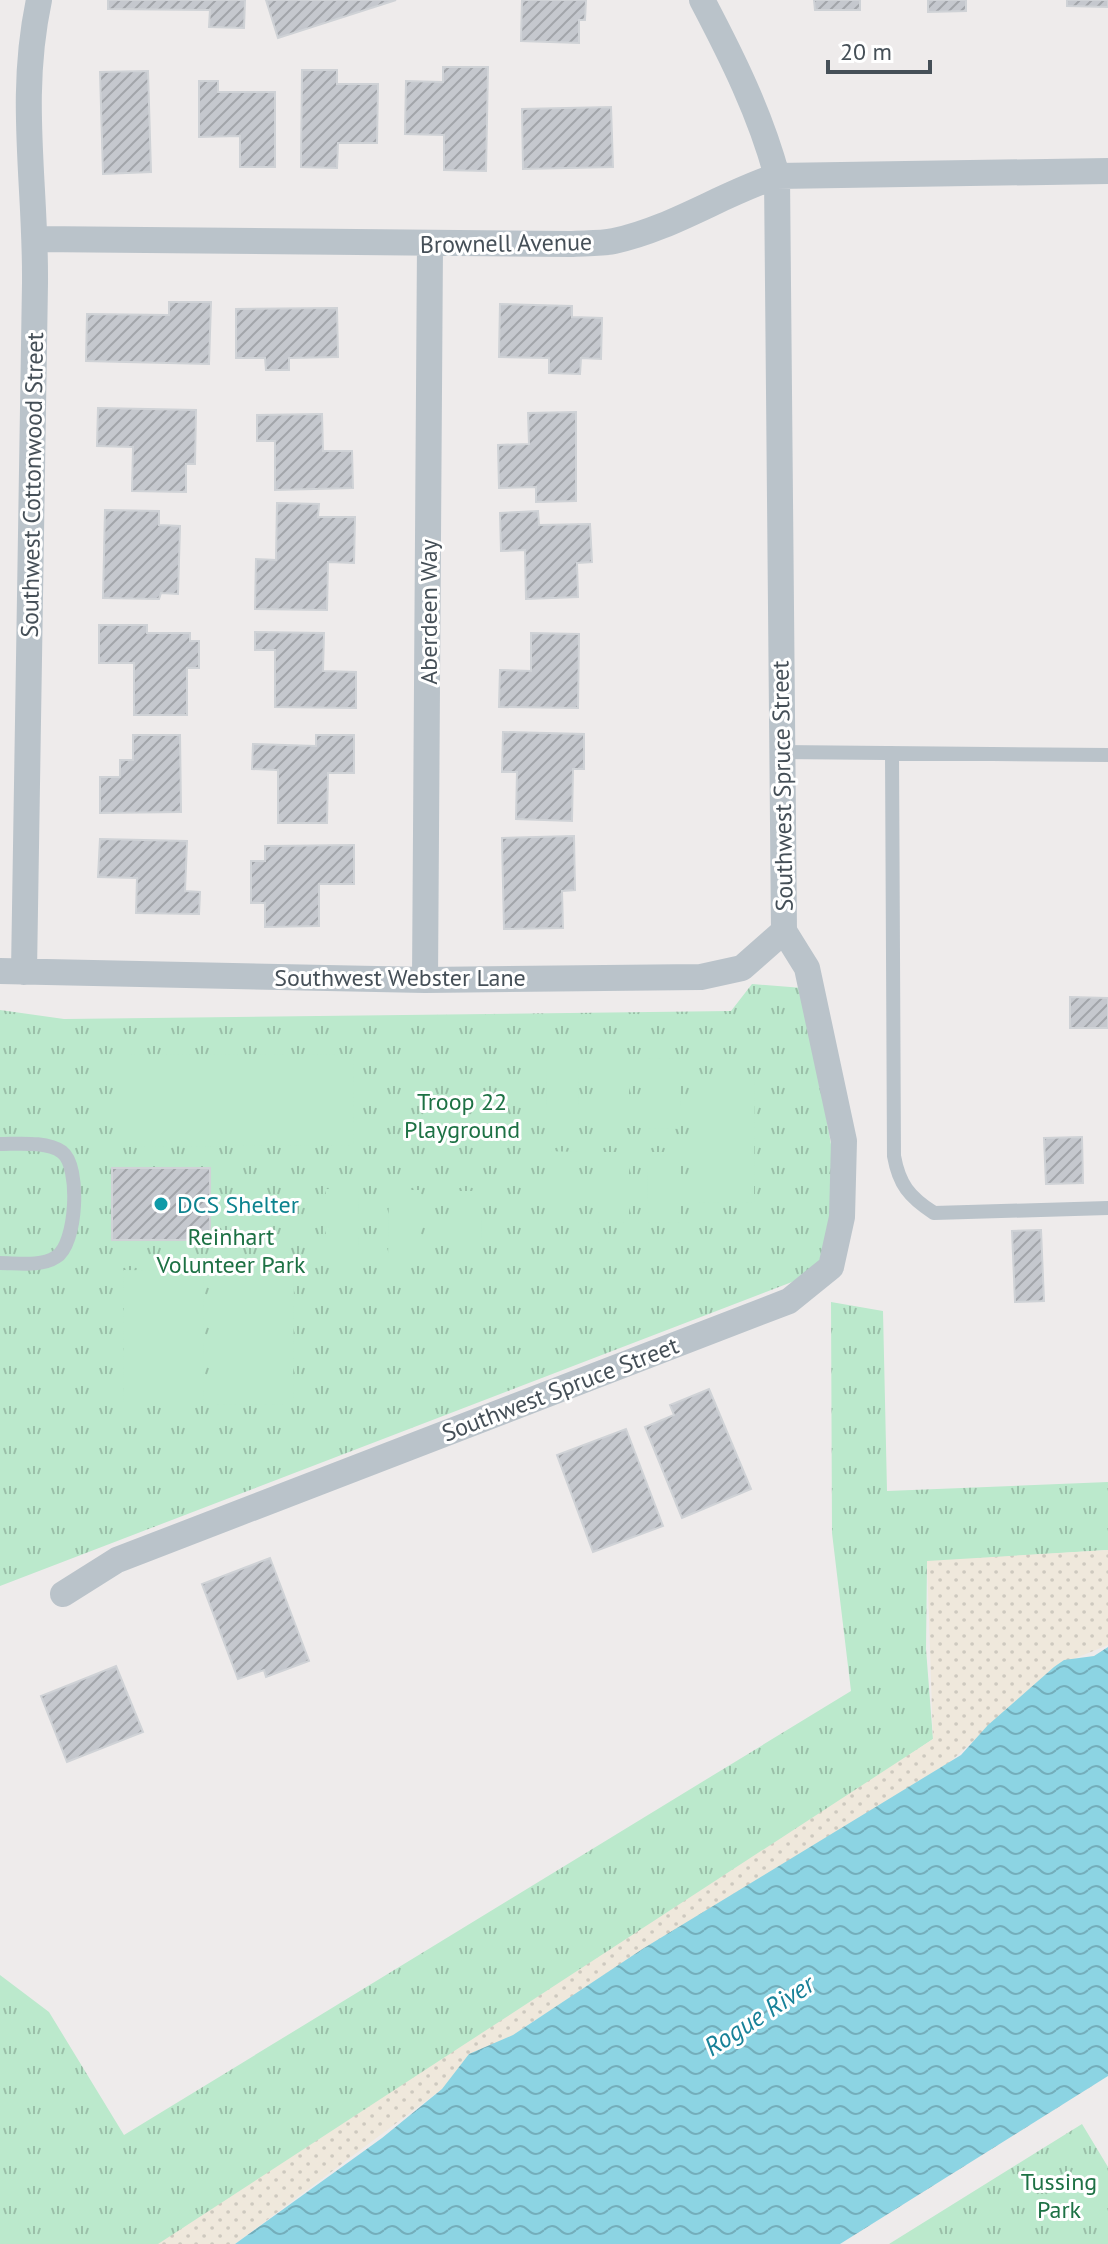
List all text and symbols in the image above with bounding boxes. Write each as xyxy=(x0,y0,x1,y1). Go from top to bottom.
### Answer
scale bar xyxy=(828,24,930,74)
text: 20 m xyxy=(840,36,892,67)
street label: Brownell Avenue xyxy=(420,226,592,260)
street label: Southwest Cottonwood Street xyxy=(14,332,50,638)
street label: Aberdeen Way xyxy=(413,539,444,685)
street label: Southwest Spruce Street xyxy=(764,660,800,912)
street label: Southwest Webster Lane xyxy=(274,962,526,993)
park label: Troop 22 Playground xyxy=(404,1086,520,1145)
place label: DCS Shelter xyxy=(177,1189,299,1220)
marker: DCS Shelter xyxy=(152,1195,170,1213)
park label: Reinhart Volunteer Park xyxy=(156,1221,306,1280)
street label: Southwest Spruce Street xyxy=(437,1330,683,1448)
water label: Rogue River xyxy=(698,1966,822,2063)
park label: Tussing Park xyxy=(1021,2166,1097,2225)

